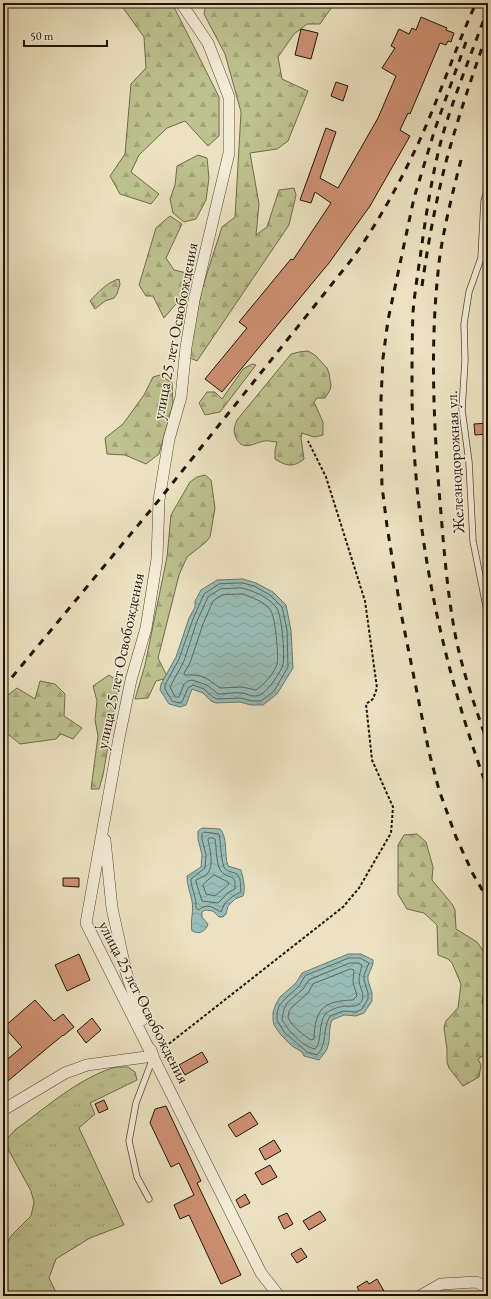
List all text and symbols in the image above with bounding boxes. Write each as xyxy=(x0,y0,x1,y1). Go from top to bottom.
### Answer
scale bar xyxy=(24,22,107,48)
text: 50 m xyxy=(30,28,54,44)
street label: улица 25 лет Освобождения xyxy=(148,241,202,421)
street label: Железнодорожная ул. xyxy=(441,390,469,535)
street label: улица 25 лет Освобождения xyxy=(91,571,149,751)
street label: улица 25 лет Освобождения xyxy=(94,917,194,1087)

